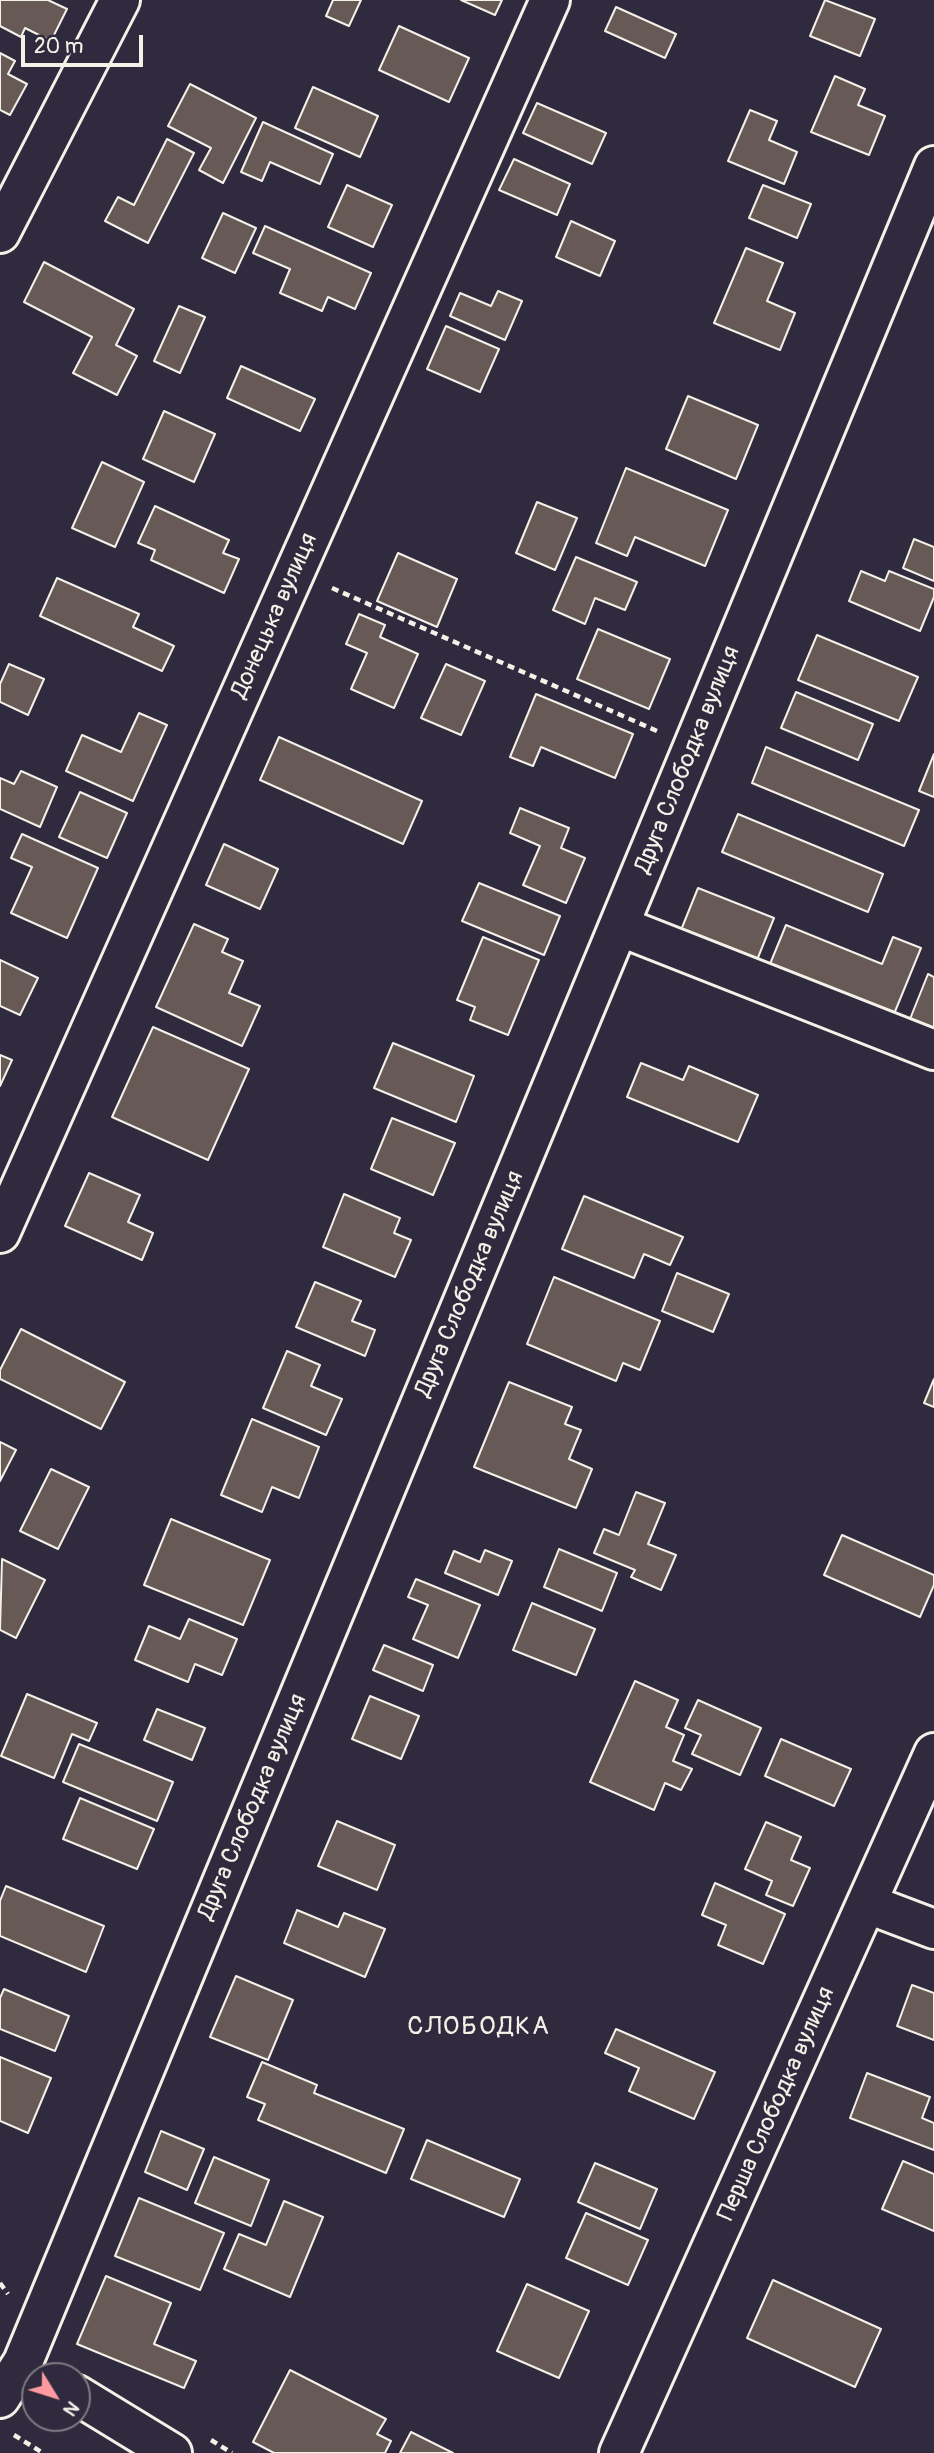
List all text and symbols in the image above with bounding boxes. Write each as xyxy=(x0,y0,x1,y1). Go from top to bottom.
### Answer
scale bar xyxy=(24,21,147,65)
text: 20 m xyxy=(34,33,83,60)
street label: Донецька вулиця xyxy=(226,529,324,703)
street label: Друга Слободка вулиця xyxy=(629,642,747,878)
street label: Друга Слободка вулиця xyxy=(409,1167,531,1401)
street label: Друга Слободка вулиця xyxy=(192,1690,314,1924)
street label: Перша Слободка вулиця xyxy=(712,1983,842,2225)
district label: СЛОБОДКА xyxy=(408,2011,550,2043)
north arrow xyxy=(21,2362,91,2432)
text: N xyxy=(58,2396,84,2421)

